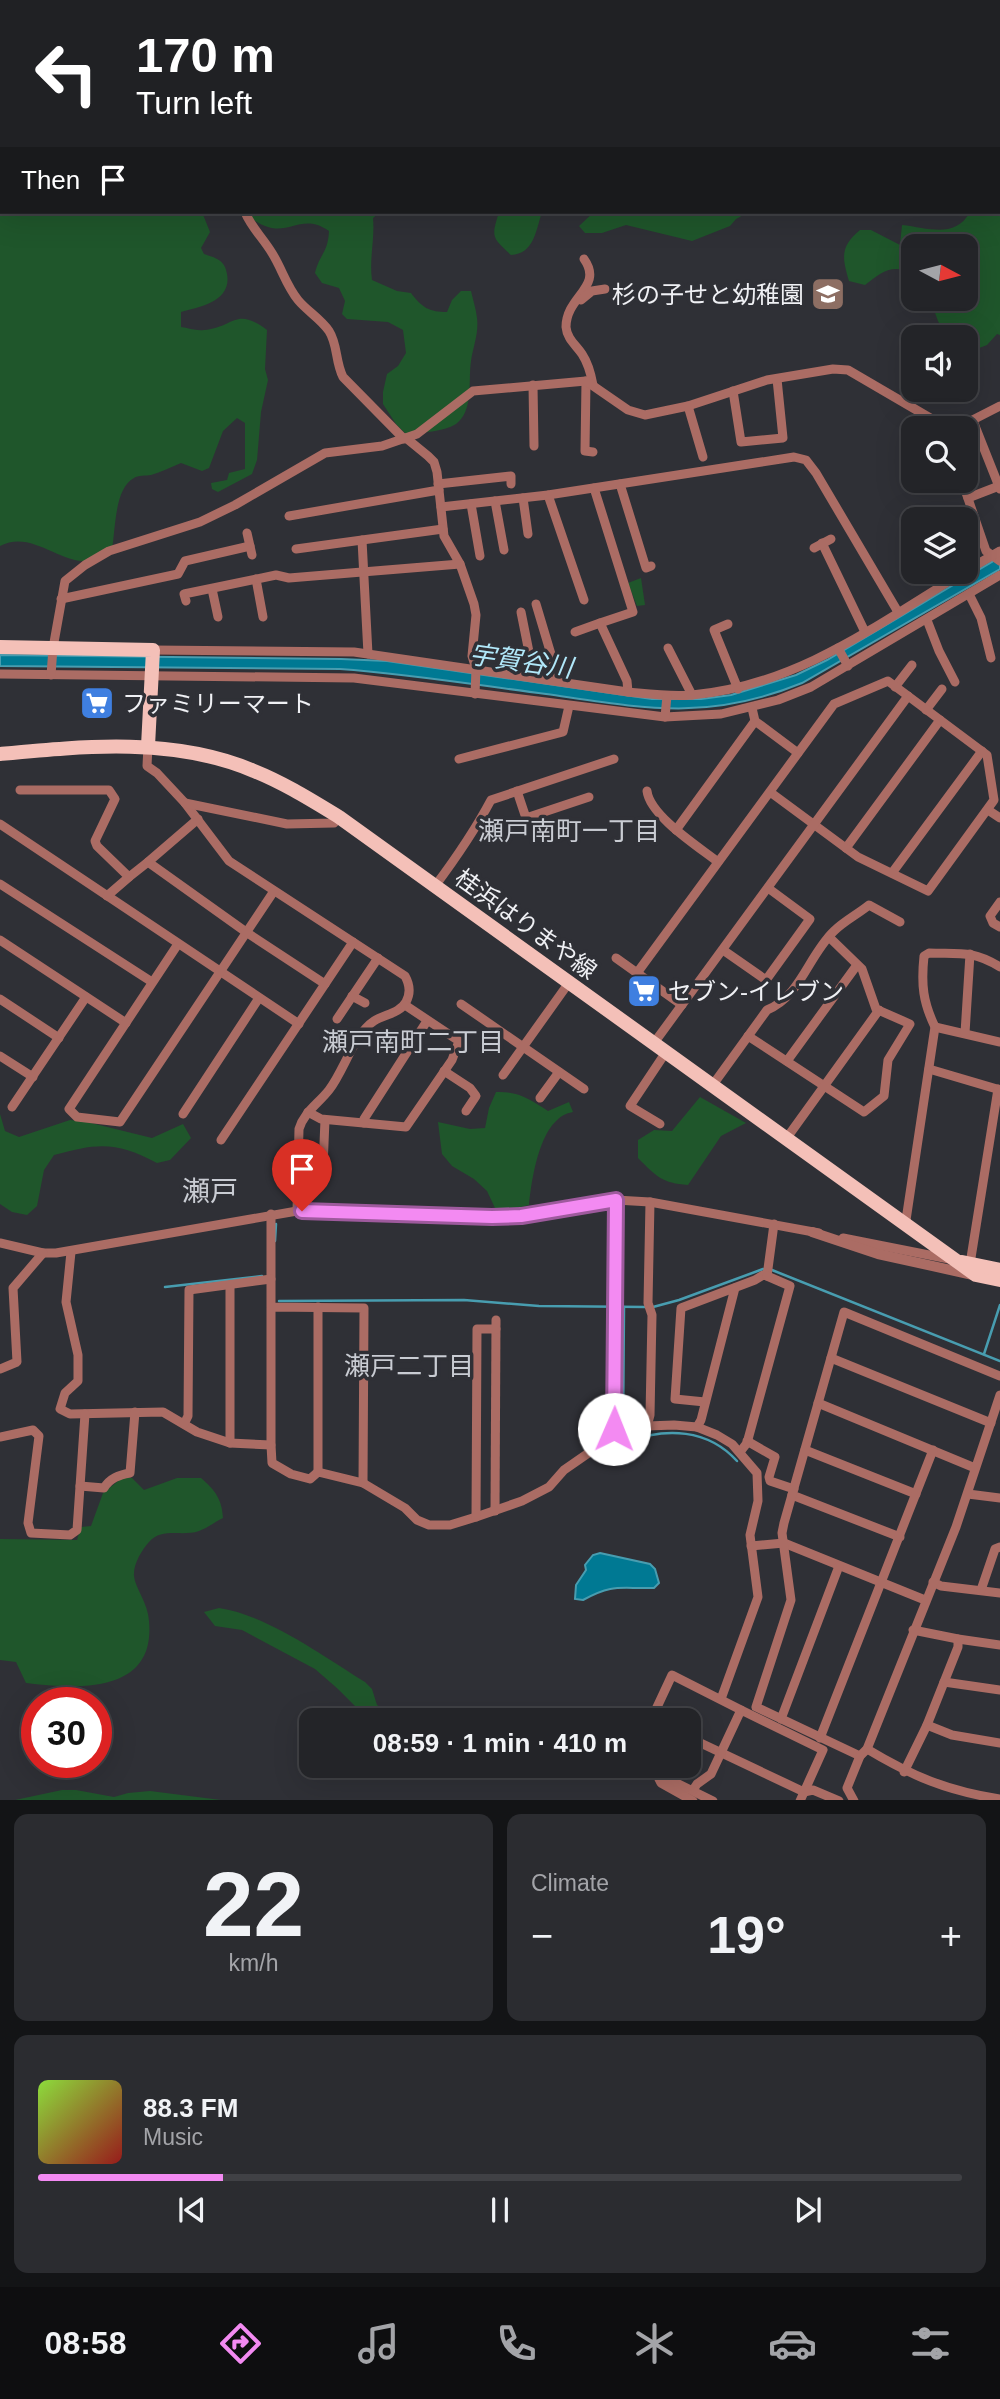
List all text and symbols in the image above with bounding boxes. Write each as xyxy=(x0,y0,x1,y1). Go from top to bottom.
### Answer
icon: left xyxy=(21,28,112,119)
text: 170 m xyxy=(136,28,275,82)
text: Turn left xyxy=(136,85,252,121)
icon: arrive xyxy=(94,161,132,199)
text: Then xyxy=(21,165,80,195)
north arrow xyxy=(901,234,978,312)
map controls xyxy=(901,234,978,584)
school or university icon: 杉の子せと幼稚園 xyxy=(809,275,847,313)
place label: 杉の子せと幼稚園 xyxy=(612,281,804,308)
button: sound xyxy=(901,325,978,402)
button: search xyxy=(901,416,978,493)
button: layers xyxy=(901,507,978,584)
water label: 宇賀谷川 xyxy=(467,639,578,684)
supermarket icon: ファミリーマート xyxy=(78,684,116,722)
place label: ファミリーマート xyxy=(122,690,314,717)
district label: 瀬戸南町一丁目 xyxy=(478,816,660,846)
street label: 桂浜はりまや線 xyxy=(450,864,602,984)
supermarket icon: セブン-イレブン xyxy=(625,972,663,1010)
place label: セブン-イレブン xyxy=(668,978,844,1005)
district label: 瀬戸南町二丁目 xyxy=(322,1027,504,1057)
pin xyxy=(272,1139,332,1211)
icon: arrive xyxy=(283,1150,321,1188)
district label: 瀬戸 xyxy=(182,1176,238,1207)
district label: 瀬戸二丁目 xyxy=(344,1351,474,1381)
position arrow xyxy=(577,1392,651,1466)
speed limit sign: 30 xyxy=(21,1687,112,1778)
text: 08:59 · 1 min · 410 m xyxy=(373,1728,627,1758)
text: 22 xyxy=(203,1854,304,1955)
text: Climate xyxy=(531,1870,609,1896)
text: 19° xyxy=(707,1906,786,1964)
text: − xyxy=(531,1915,553,1957)
text: + xyxy=(940,1915,962,1957)
text: km/h xyxy=(229,1950,278,1976)
text: 88.3 FM xyxy=(143,2093,238,2123)
text: Music xyxy=(143,2124,203,2150)
icon: previous xyxy=(173,2191,211,2229)
icon: pause xyxy=(481,2191,519,2229)
icon: next xyxy=(789,2191,827,2229)
icon: directions xyxy=(216,2319,265,2368)
icon: music xyxy=(354,2319,403,2368)
icon: phone xyxy=(492,2319,541,2368)
icon: climate xyxy=(630,2319,679,2368)
icon: car xyxy=(768,2319,817,2368)
icon: filters xyxy=(906,2319,955,2368)
text: 08:58 xyxy=(45,2325,126,2361)

